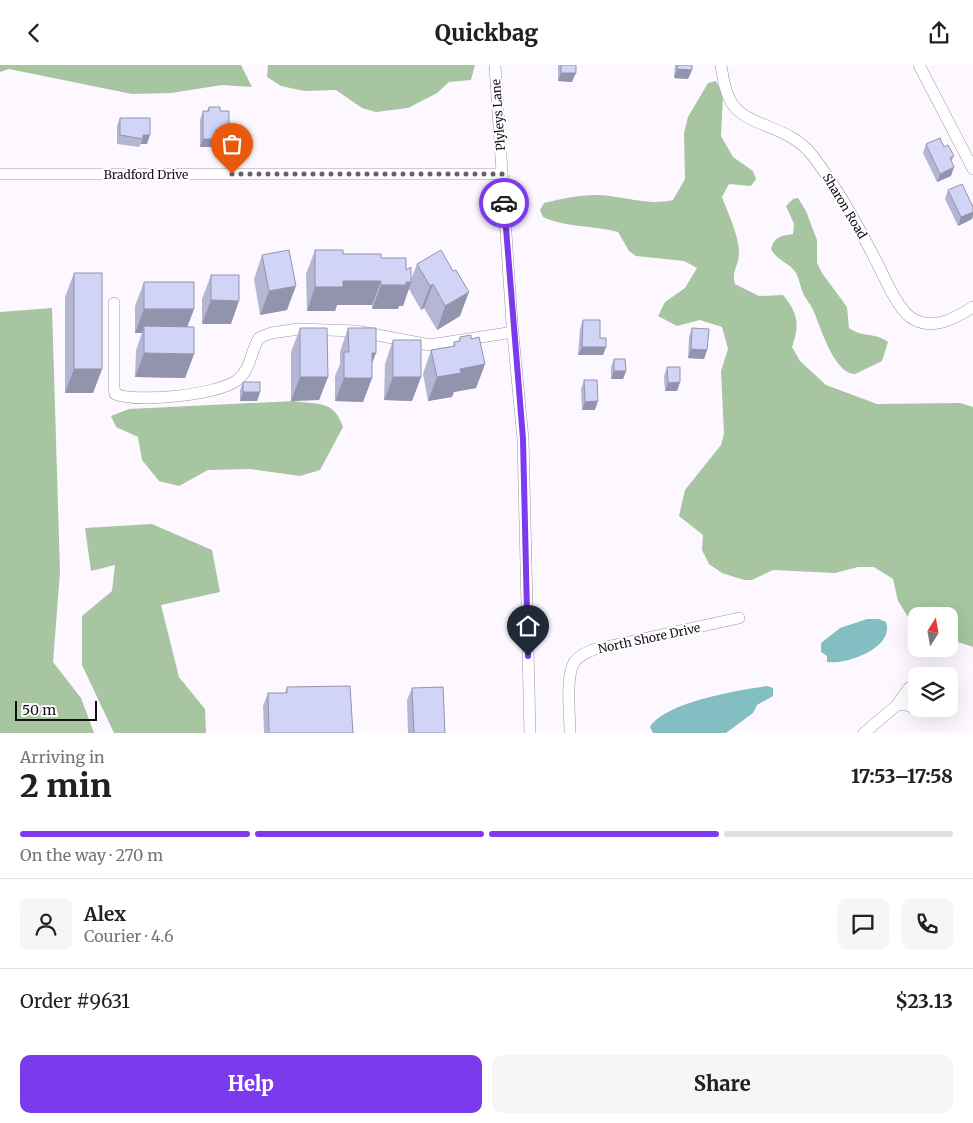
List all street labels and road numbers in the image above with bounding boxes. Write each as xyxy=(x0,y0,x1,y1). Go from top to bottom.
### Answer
street label: Plyleys Lane xyxy=(488,79,508,151)
street label: Bradford Drive xyxy=(104,167,188,182)
street label: Sharon Road xyxy=(820,171,870,241)
street label: North Shore Drive xyxy=(596,620,702,656)

